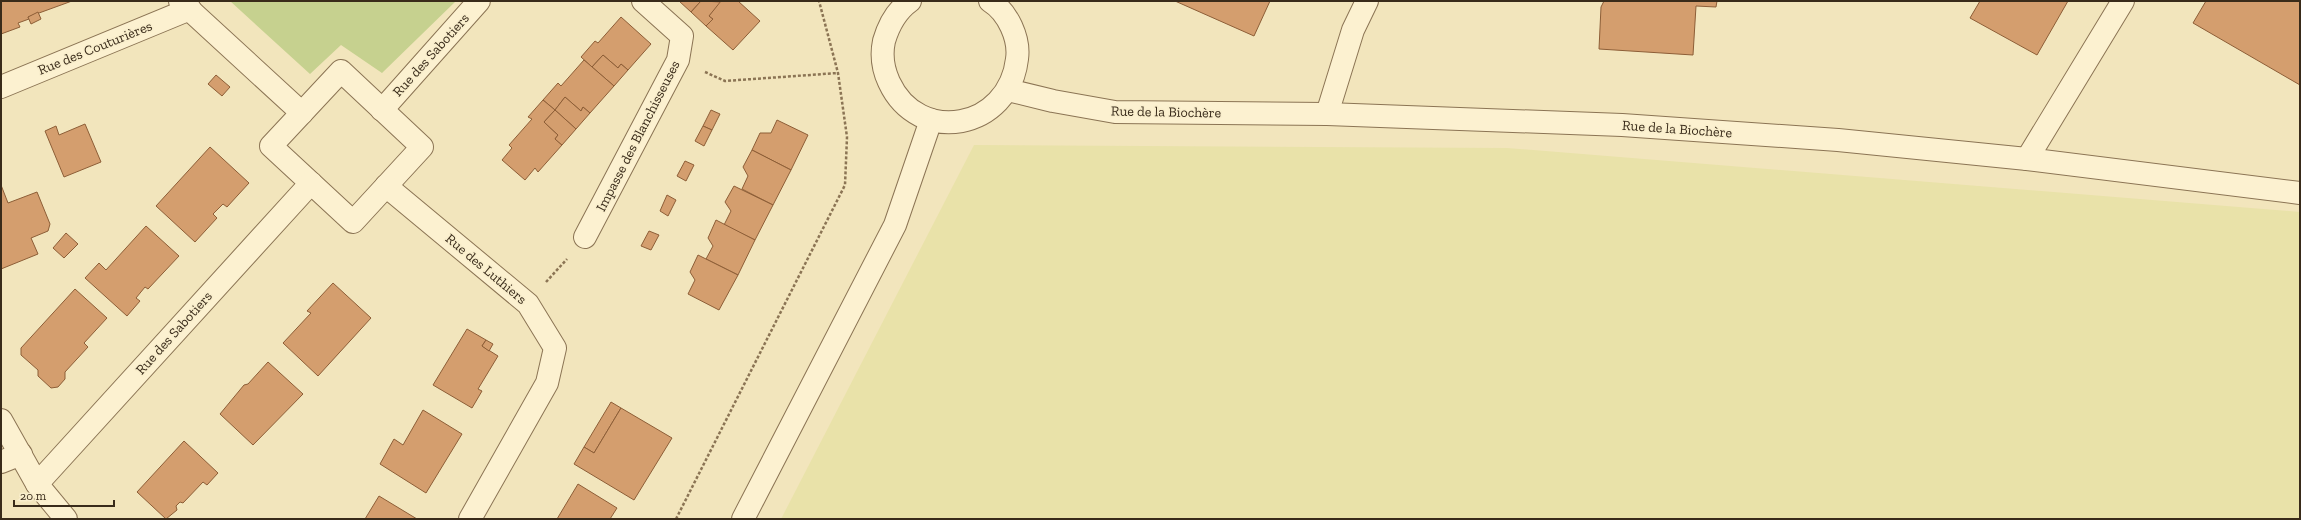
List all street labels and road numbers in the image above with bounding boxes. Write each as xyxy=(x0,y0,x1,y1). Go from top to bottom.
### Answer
street label: Rue des Sabotiers xyxy=(389,10,473,100)
street label: Rue des Couturières xyxy=(35,17,155,79)
street label: Impasse des Blanchisseuses xyxy=(592,58,684,214)
street label: Rue de la Biochère xyxy=(1111,103,1222,121)
street label: Rue de la Biochère xyxy=(1621,117,1733,141)
street label: Rue des Luthiers xyxy=(442,230,530,308)
street label: Rue des Sabotiers xyxy=(132,288,216,378)

